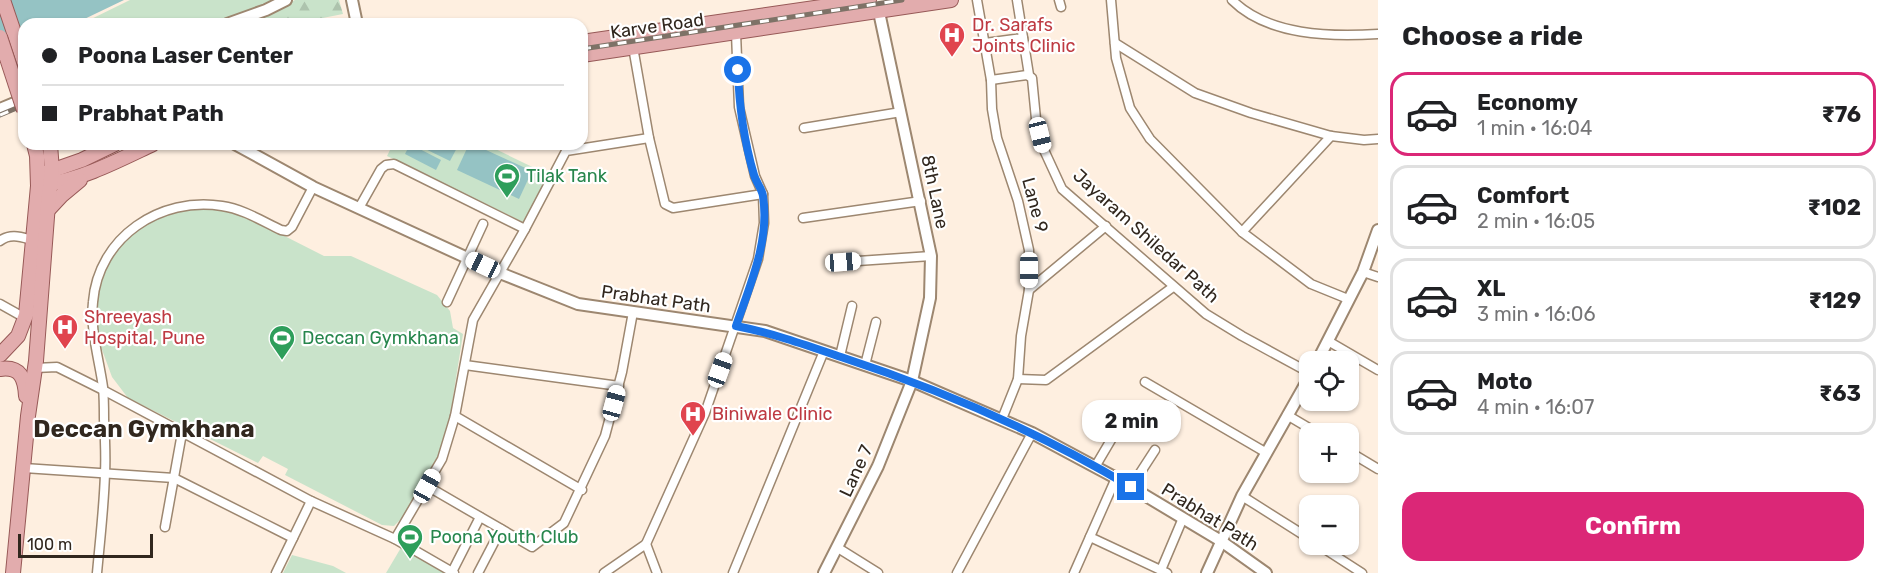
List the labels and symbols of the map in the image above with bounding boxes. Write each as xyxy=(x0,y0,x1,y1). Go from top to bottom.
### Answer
street label: Karve Road xyxy=(609,9,705,43)
place label: Dr. Sarafs Joints Clinic xyxy=(972,14,1075,57)
hospital icon: Dr. Sarafs Joints Clinic xyxy=(937,20,967,58)
route start xyxy=(724,56,751,83)
car xyxy=(1027,115,1053,155)
street label: 8th Lane xyxy=(916,153,954,231)
sports icon: Tilak Tank xyxy=(492,161,522,199)
street label: Jayaram Shiledar Path xyxy=(1068,164,1224,308)
place label: Tilak Tank xyxy=(526,165,608,187)
street label: Lane 9 xyxy=(1017,175,1053,235)
car xyxy=(463,249,503,281)
car xyxy=(824,252,862,272)
car xyxy=(1020,252,1038,288)
street label: Prabhat Path xyxy=(600,280,712,318)
place label: Shreeyash Hospital, Pune xyxy=(84,306,205,349)
hospital icon: Shreeyash Hospital, Pune xyxy=(50,312,80,350)
sports icon: Deccan Gymkhana xyxy=(267,323,297,361)
place label: Deccan Gymkhana xyxy=(302,327,459,349)
car xyxy=(705,350,735,390)
car xyxy=(601,383,627,423)
hospital icon: Biniwale Clinic xyxy=(678,399,708,437)
callout: 2 min xyxy=(1082,400,1180,442)
place label: Biniwale Clinic xyxy=(712,403,833,425)
district label: Deccan Gymkhana xyxy=(33,415,255,443)
street label: Lane 7 xyxy=(834,442,878,500)
car xyxy=(410,466,444,506)
route end xyxy=(1117,473,1144,500)
street label: Prabhat Path xyxy=(1157,478,1263,556)
sports icon: Poona Youth Club xyxy=(395,522,425,560)
place label: Poona Youth Club xyxy=(430,526,578,548)
scale bar xyxy=(18,531,153,558)

